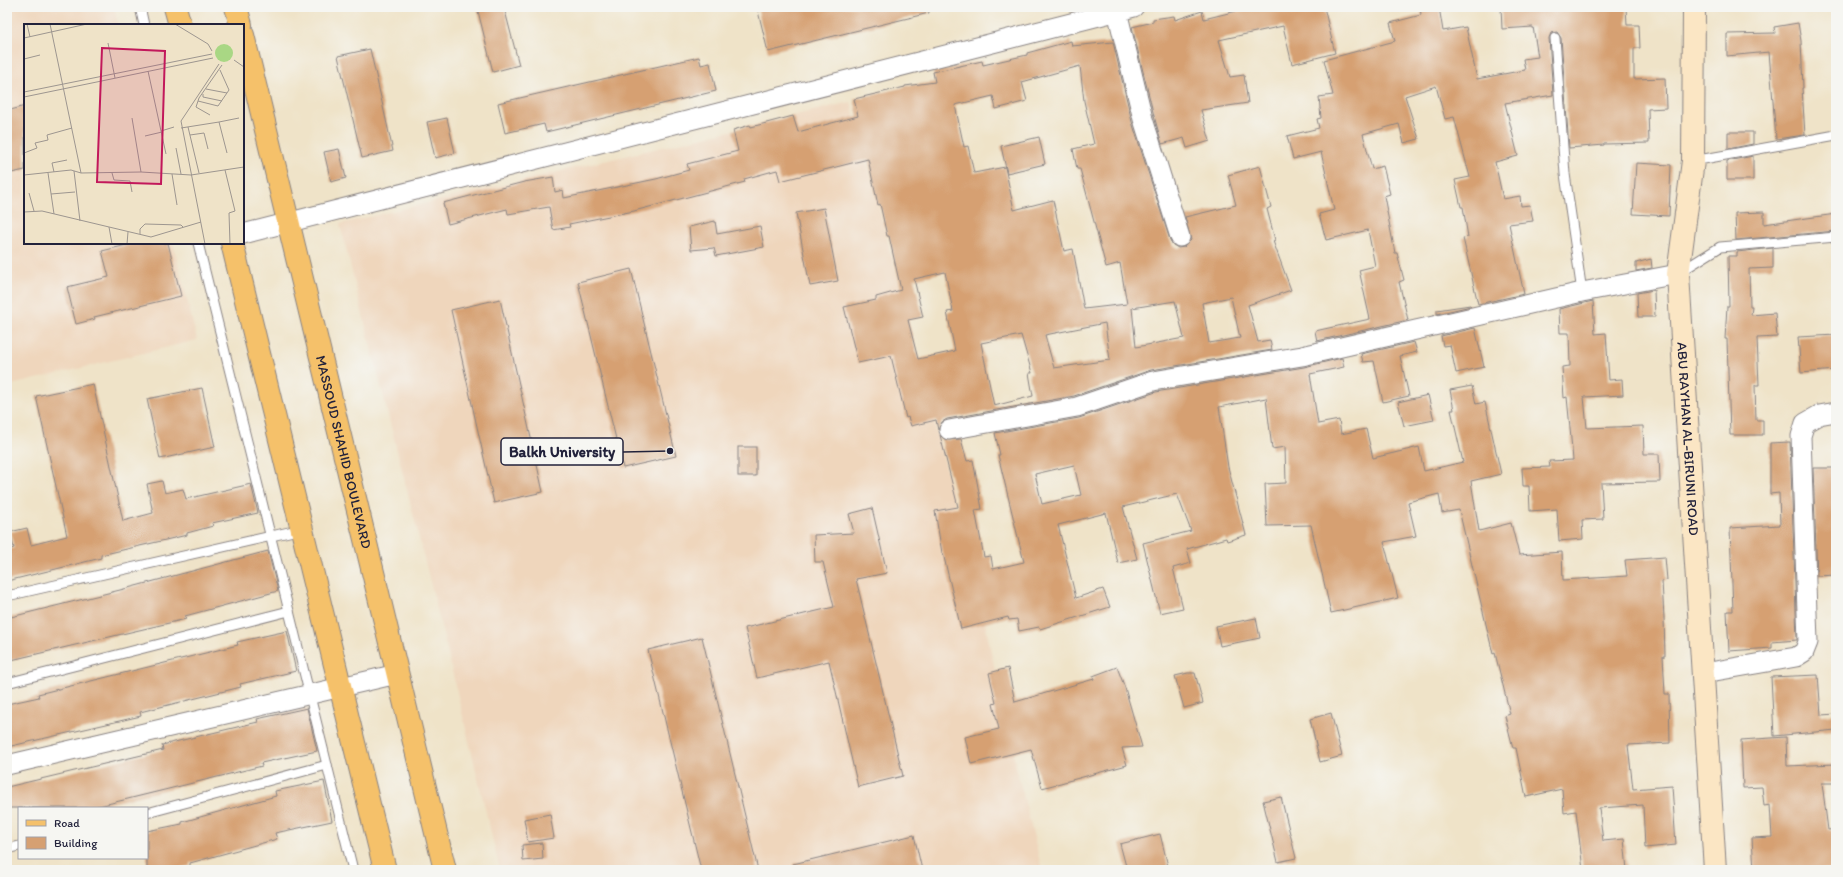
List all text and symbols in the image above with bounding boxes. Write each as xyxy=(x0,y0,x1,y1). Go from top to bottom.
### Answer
inset map xyxy=(24,24,244,244)
street label: ABU RAYHAN AL-BIRUNI ROAD xyxy=(1673,341,1702,536)
street label: MASSOUD SHAHID BOULEVARD xyxy=(312,354,375,550)
callout: Balkh University xyxy=(501,438,623,465)
text: Balkh University xyxy=(509,443,616,462)
legend xyxy=(18,807,148,859)
text: Road xyxy=(54,816,80,830)
text: Building xyxy=(54,836,98,850)

